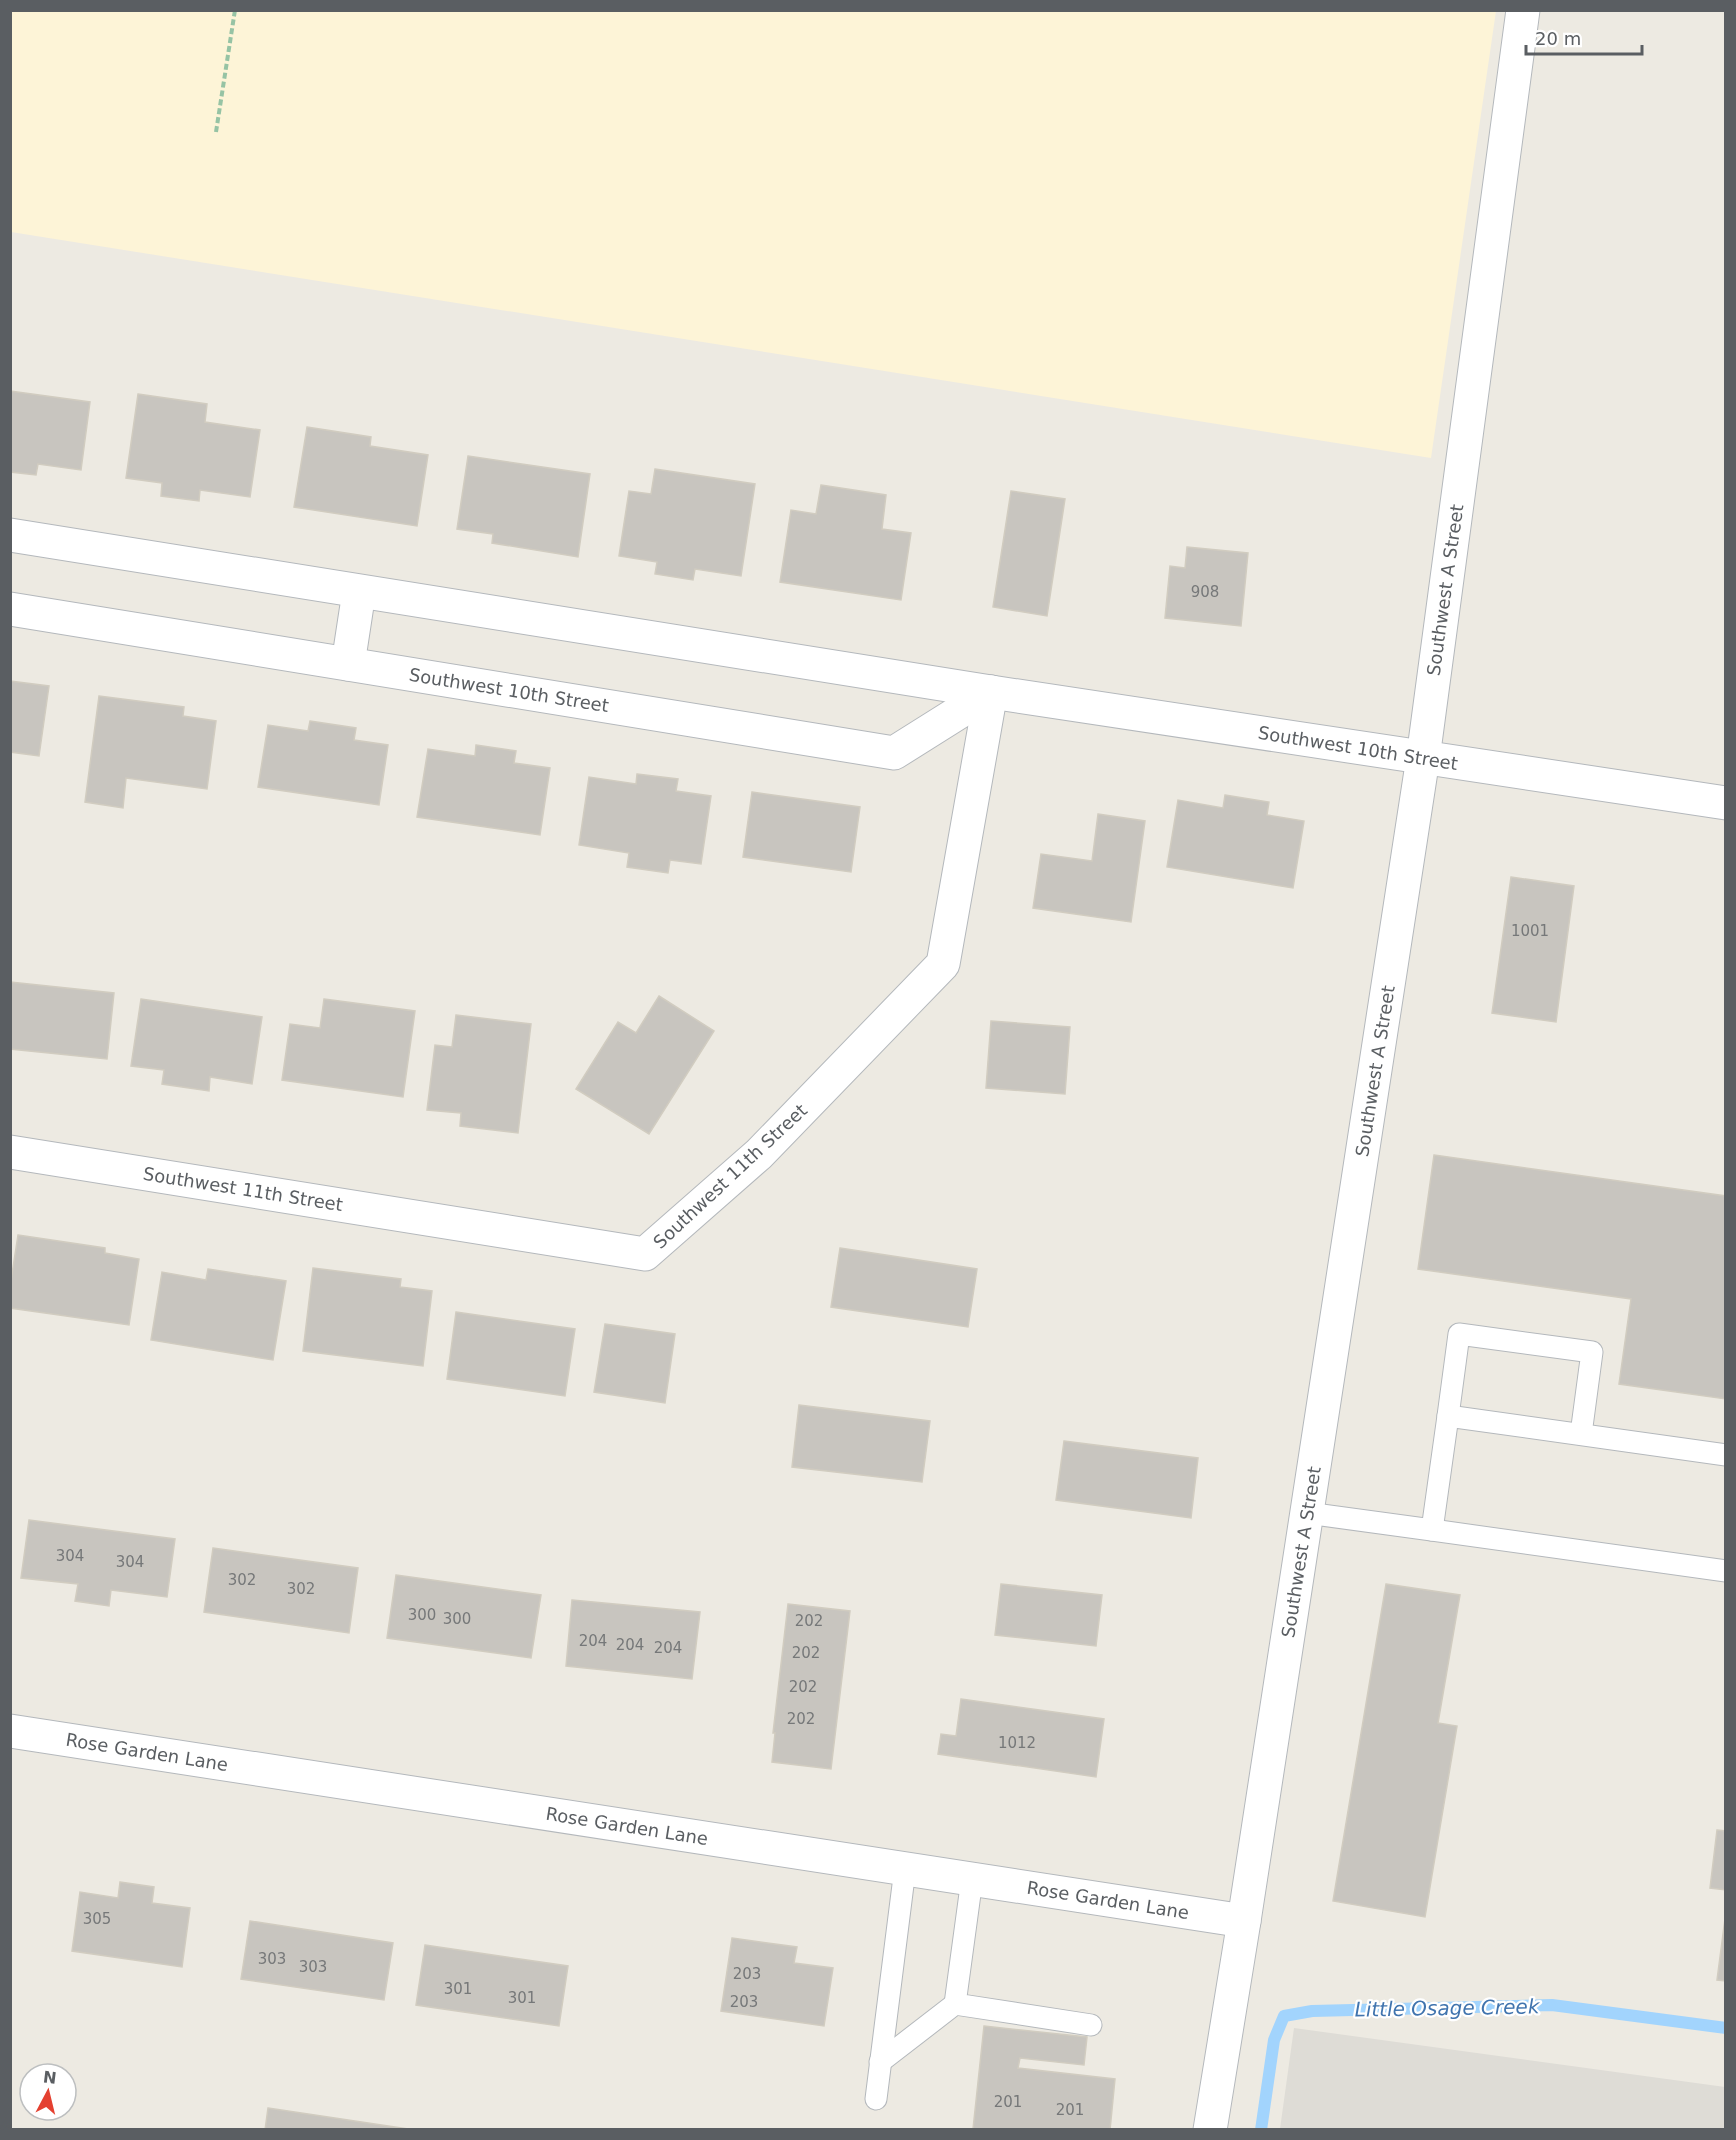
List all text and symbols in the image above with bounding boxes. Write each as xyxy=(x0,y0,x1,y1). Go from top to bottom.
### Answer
scale bar xyxy=(1526,18,1642,56)
text: 20 m xyxy=(1535,28,1581,49)
street label: Southwest A Street xyxy=(1423,503,1467,677)
house number: 908 xyxy=(1191,583,1219,601)
street label: Southwest 10th Street xyxy=(408,664,610,716)
street label: Southwest 10th Street xyxy=(1257,722,1459,774)
house number: 1001 xyxy=(1511,922,1549,940)
street label: Southwest A Street xyxy=(1351,984,1399,1158)
street label: Southwest 11th Street xyxy=(649,1099,811,1253)
street label: Southwest 11th Street xyxy=(142,1163,344,1215)
street label: Southwest A Street xyxy=(1277,1465,1325,1639)
house number: 304 xyxy=(56,1547,84,1565)
house number: 304 xyxy=(116,1553,144,1571)
house number: 302 xyxy=(228,1571,256,1589)
house number: 302 xyxy=(287,1580,315,1598)
house number: 300 xyxy=(408,1606,436,1624)
house number: 300 xyxy=(443,1610,471,1628)
house number: 202 xyxy=(795,1612,823,1630)
house number: 204 xyxy=(579,1632,607,1650)
house number: 204 xyxy=(616,1636,644,1654)
house number: 204 xyxy=(654,1639,682,1657)
house number: 202 xyxy=(792,1644,820,1662)
house number: 202 xyxy=(789,1678,817,1696)
house number: 202 xyxy=(787,1710,815,1728)
street label: Rose Garden Lane xyxy=(64,1729,230,1775)
house number: 1012 xyxy=(998,1734,1036,1752)
street label: Rose Garden Lane xyxy=(544,1803,710,1849)
street label: Rose Garden Lane xyxy=(1025,1877,1191,1923)
house number: 305 xyxy=(83,1910,111,1928)
house number: 303 xyxy=(258,1950,286,1968)
house number: 303 xyxy=(299,1958,327,1976)
house number: 203 xyxy=(733,1965,761,1983)
house number: 301 xyxy=(444,1980,472,1998)
house number: 301 xyxy=(508,1989,536,2007)
house number: 203 xyxy=(730,1993,758,2011)
water label: Little Osage Creek xyxy=(1354,1994,1541,2022)
north arrow xyxy=(18,2062,78,2122)
text: N xyxy=(42,2067,58,2088)
house number: 201 xyxy=(994,2093,1022,2111)
house number: 201 xyxy=(1056,2101,1084,2119)

